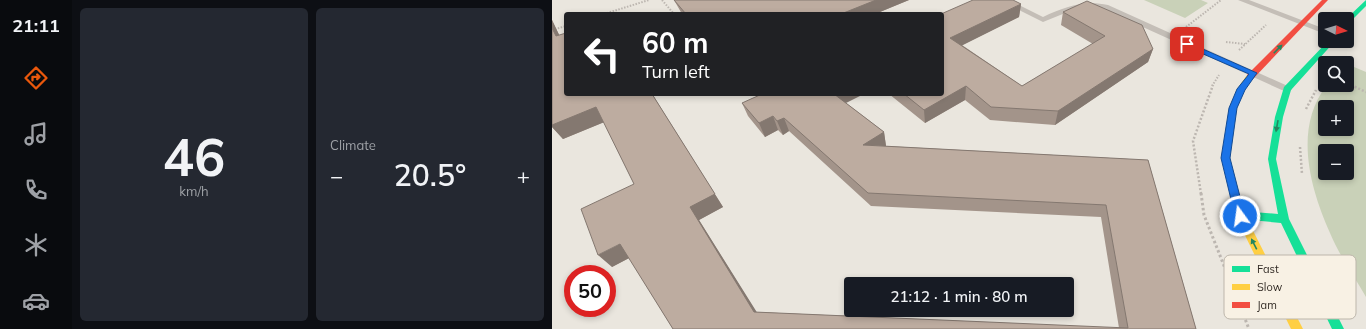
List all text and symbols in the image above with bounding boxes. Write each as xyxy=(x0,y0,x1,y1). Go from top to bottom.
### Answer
north arrow xyxy=(1318,12,1354,48)
map controls xyxy=(1318,12,1354,180)
text: 21:11 xyxy=(12,14,60,37)
text: 60 m xyxy=(642,25,708,60)
pin xyxy=(1170,27,1204,61)
icon: left xyxy=(576,28,628,80)
icon: arrive xyxy=(1176,33,1198,55)
one-way arrow xyxy=(1273,44,1283,54)
button: search xyxy=(1318,56,1354,92)
text: Turn left xyxy=(642,60,710,83)
icon: directions xyxy=(22,64,50,92)
button: + xyxy=(1318,100,1354,136)
icon: music xyxy=(22,120,50,148)
one-way arrow xyxy=(1274,120,1280,132)
text: 46 xyxy=(163,124,225,189)
text: Climate xyxy=(330,137,376,153)
button: − xyxy=(1318,144,1354,180)
text: 20.5° xyxy=(394,156,466,194)
text: − xyxy=(330,162,343,190)
text: + xyxy=(517,162,530,190)
icon: phone xyxy=(22,176,50,204)
text: km/h xyxy=(179,183,209,199)
position arrow xyxy=(1219,195,1261,237)
icon: climate xyxy=(22,231,50,259)
one-way arrow xyxy=(1251,238,1257,250)
legend xyxy=(1224,255,1356,319)
text: Fast xyxy=(1257,262,1279,276)
speed limit sign: 50 xyxy=(564,265,616,317)
text: Slow xyxy=(1257,280,1283,294)
icon: car xyxy=(22,287,50,315)
text: 21:12 · 1 min · 80 m xyxy=(890,287,1028,306)
text: Jam xyxy=(1257,298,1277,312)

